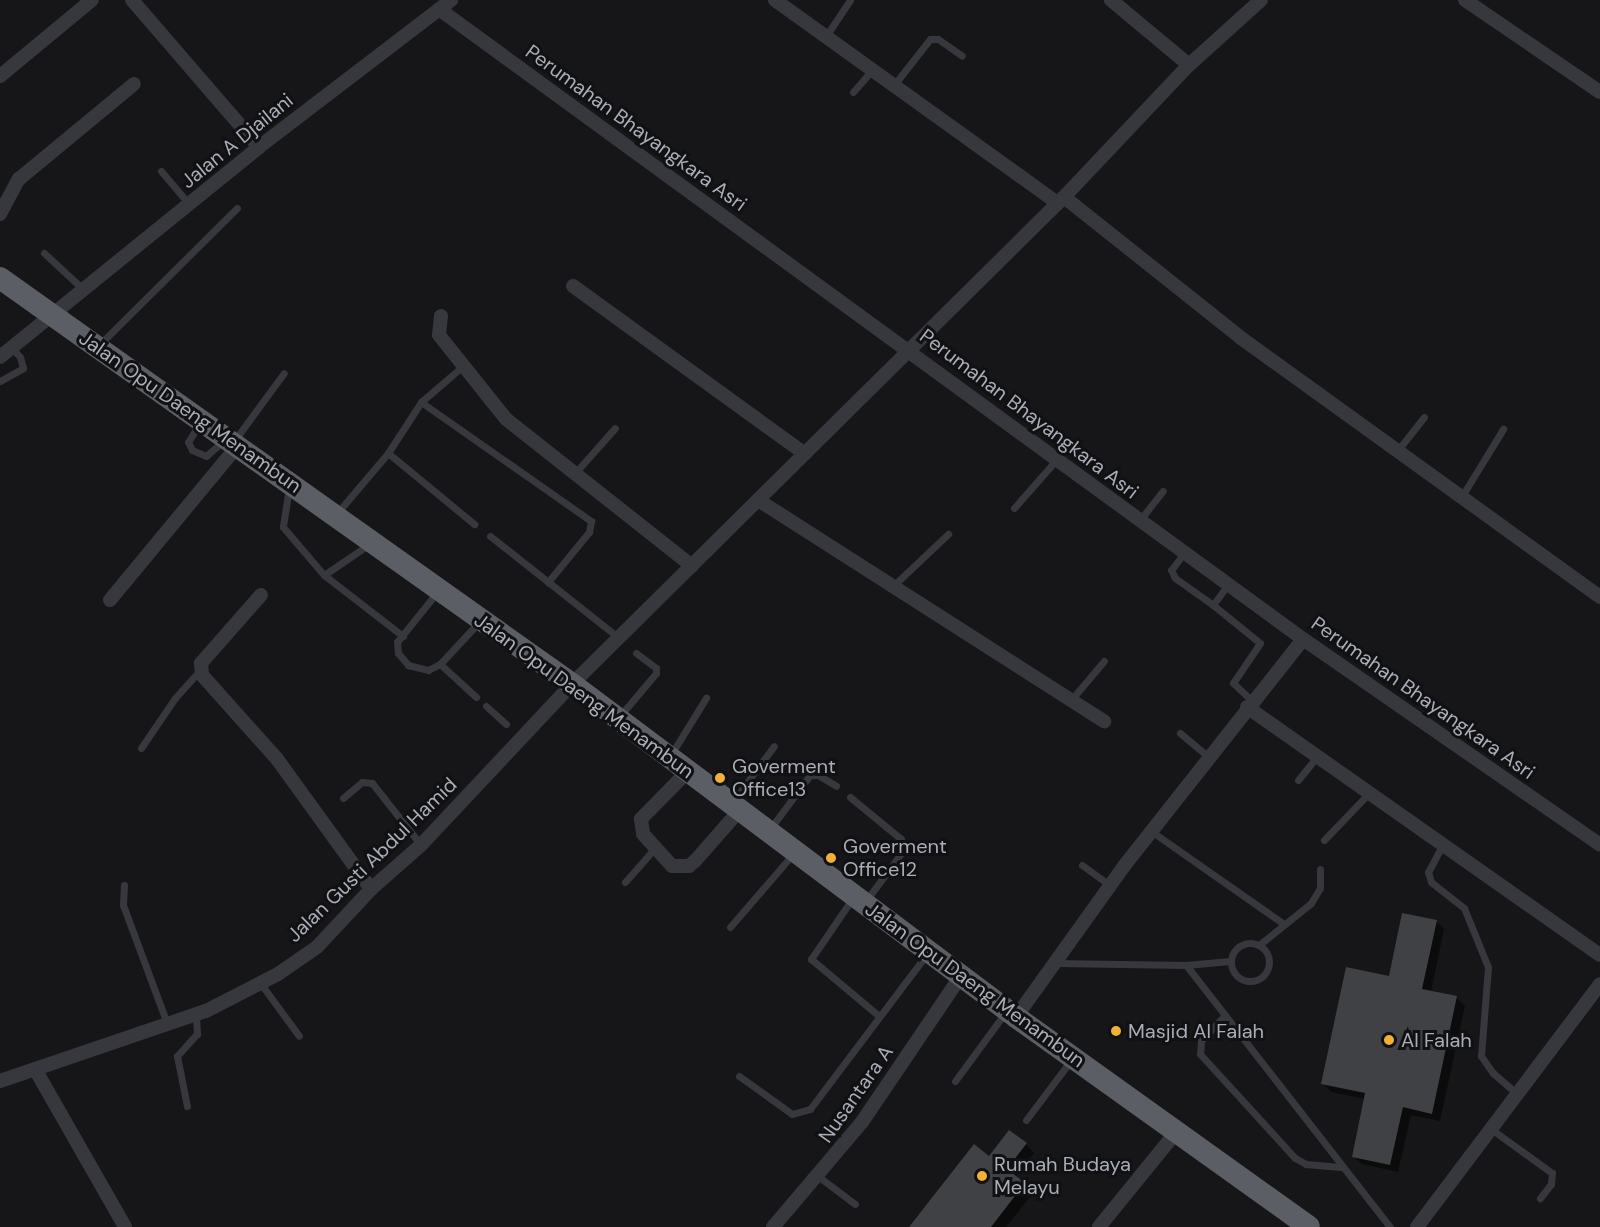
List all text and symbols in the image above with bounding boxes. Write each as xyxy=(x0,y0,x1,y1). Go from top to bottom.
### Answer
street label: Perumahan Bhayangkara Asri xyxy=(521,40,751,216)
street label: Jalan A Djailani xyxy=(176,88,298,194)
street label: Perumahan Bhayangkara Asri xyxy=(915,324,1143,504)
street label: Jalan Opu Daeng Menambun xyxy=(74,326,306,498)
street label: Jalan Opu Daeng Menambun xyxy=(470,608,698,784)
street label: Perumahan Bhayangkara Asri xyxy=(1307,612,1539,784)
place label: Goverment Office13 xyxy=(732,754,836,801)
marker: Goverment Office13 xyxy=(713,771,727,785)
street label: Jalan Gusti Abdul Hamid xyxy=(282,773,462,947)
place label: Goverment Office12 xyxy=(843,834,947,881)
marker: Goverment Office12 xyxy=(824,851,838,865)
street label: Jalan Opu Daeng Menambun xyxy=(861,897,1089,1073)
place label: Masjid Al Falah xyxy=(1128,1019,1264,1043)
marker: Masjid Al Falah xyxy=(1109,1024,1123,1038)
place label: Al Falah xyxy=(1401,1028,1472,1052)
marker: Al Falah xyxy=(1382,1033,1396,1047)
street label: Nusantara A xyxy=(814,1041,898,1147)
place label: Rumah Budaya Melayu xyxy=(994,1152,1131,1199)
marker: Rumah Budaya Melayu xyxy=(975,1169,989,1183)

